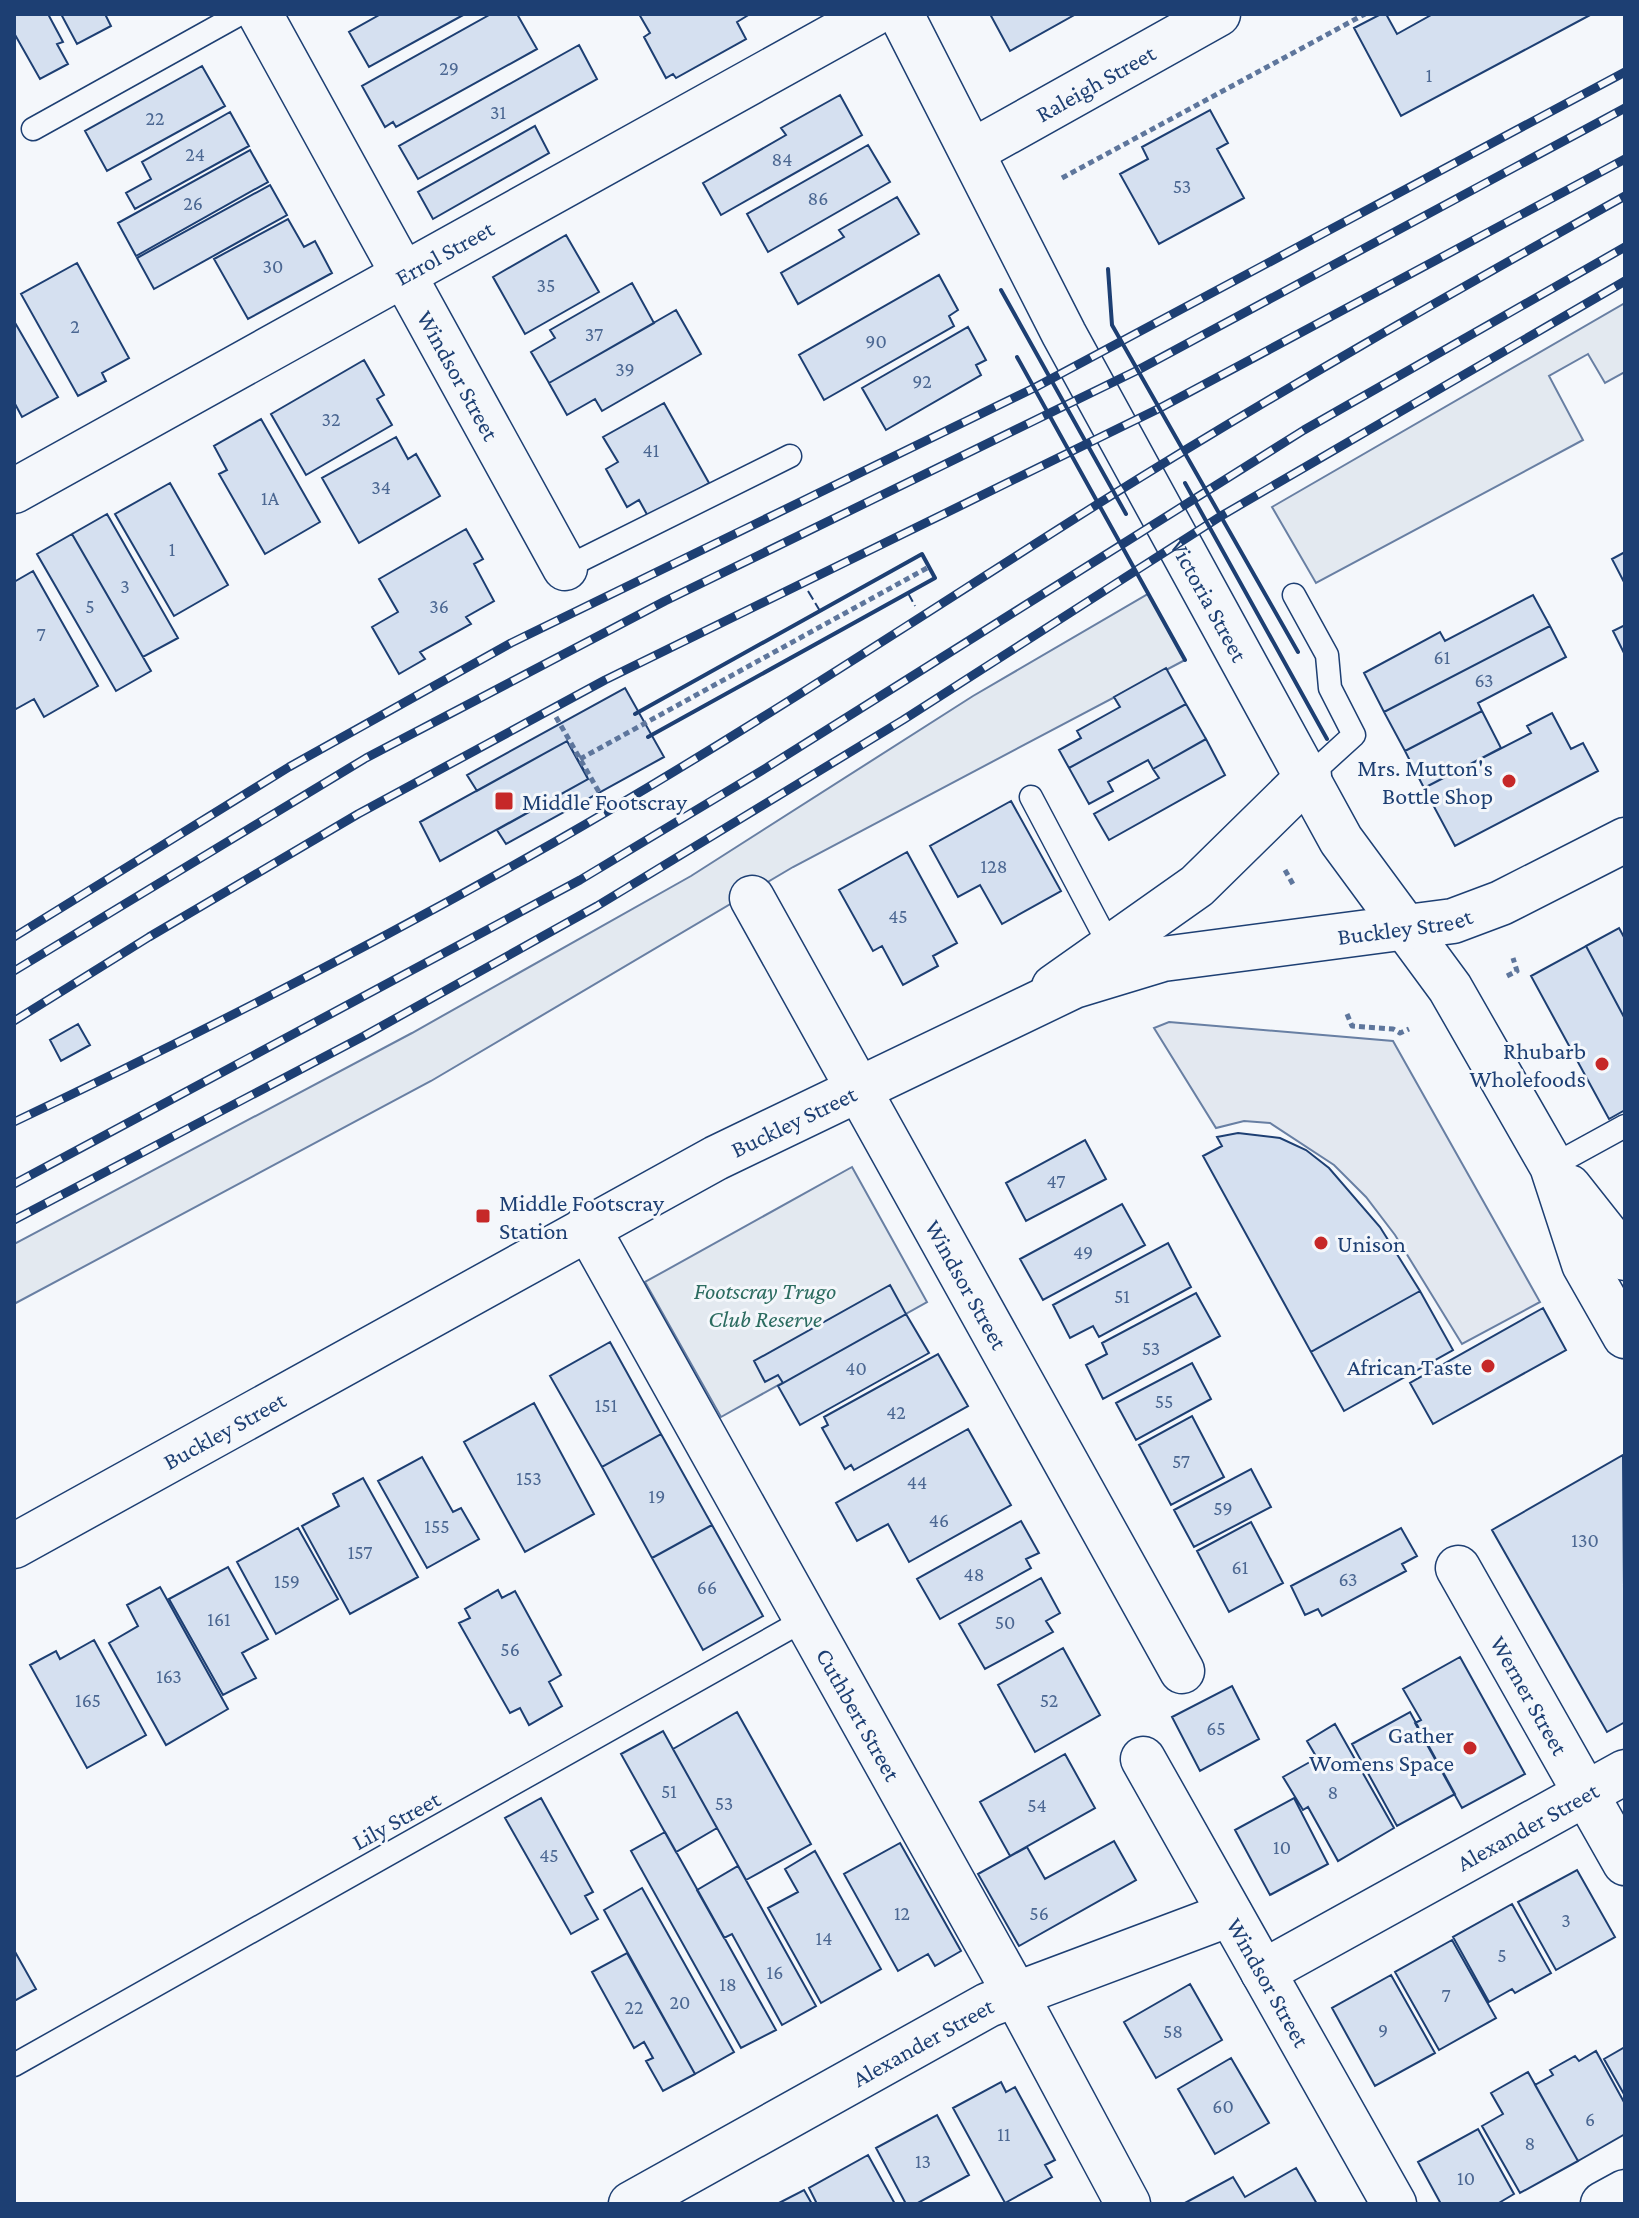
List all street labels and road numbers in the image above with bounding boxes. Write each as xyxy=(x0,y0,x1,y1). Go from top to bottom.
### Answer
street label: Raleigh Street xyxy=(1031,38,1161,127)
street label: Errol Street xyxy=(390,213,499,290)
street label: Windsor Street xyxy=(412,305,506,445)
street label: Victoria Street xyxy=(1165,534,1254,667)
street label: Buckley Street xyxy=(1336,901,1477,950)
street label: Buckley Street xyxy=(726,1079,861,1162)
street label: Windsor Street xyxy=(920,1215,1014,1355)
street label: Buckley Street xyxy=(158,1385,291,1475)
street label: Werner Street xyxy=(1485,1631,1575,1760)
street label: Cuthbert Street xyxy=(811,1643,907,1786)
street label: Alexander Street xyxy=(1452,1775,1604,1876)
street label: Lily Street xyxy=(347,1784,446,1855)
street label: Windsor Street xyxy=(1222,1913,1316,2052)
street label: Alexander Street xyxy=(847,1991,998,2092)

